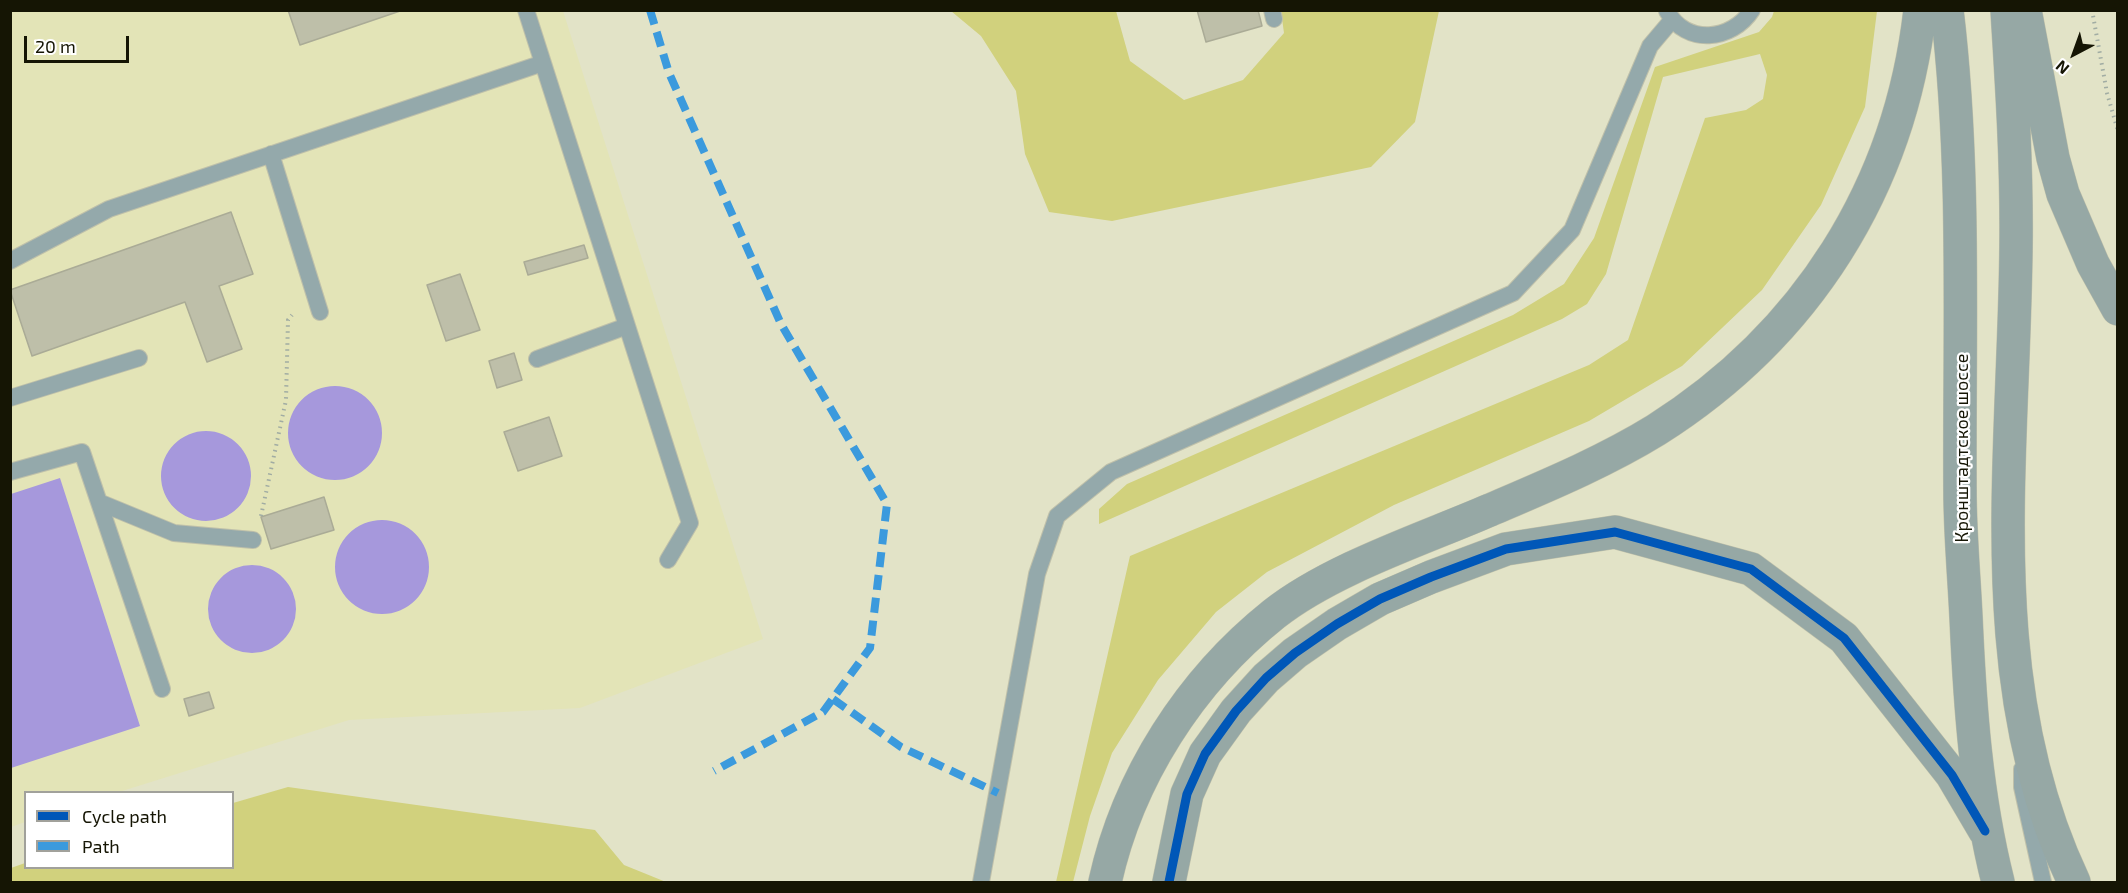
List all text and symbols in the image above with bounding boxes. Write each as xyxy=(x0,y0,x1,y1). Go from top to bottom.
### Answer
scale bar xyxy=(27,24,132,62)
north arrow xyxy=(2044,24,2104,84)
text: 20 m xyxy=(35,35,76,57)
text: N xyxy=(2051,57,2072,79)
street label: Кронштадтское шоссе xyxy=(1951,354,1973,542)
legend xyxy=(24,791,234,869)
text: Cycle path xyxy=(82,805,167,827)
text: Path xyxy=(82,835,120,857)

